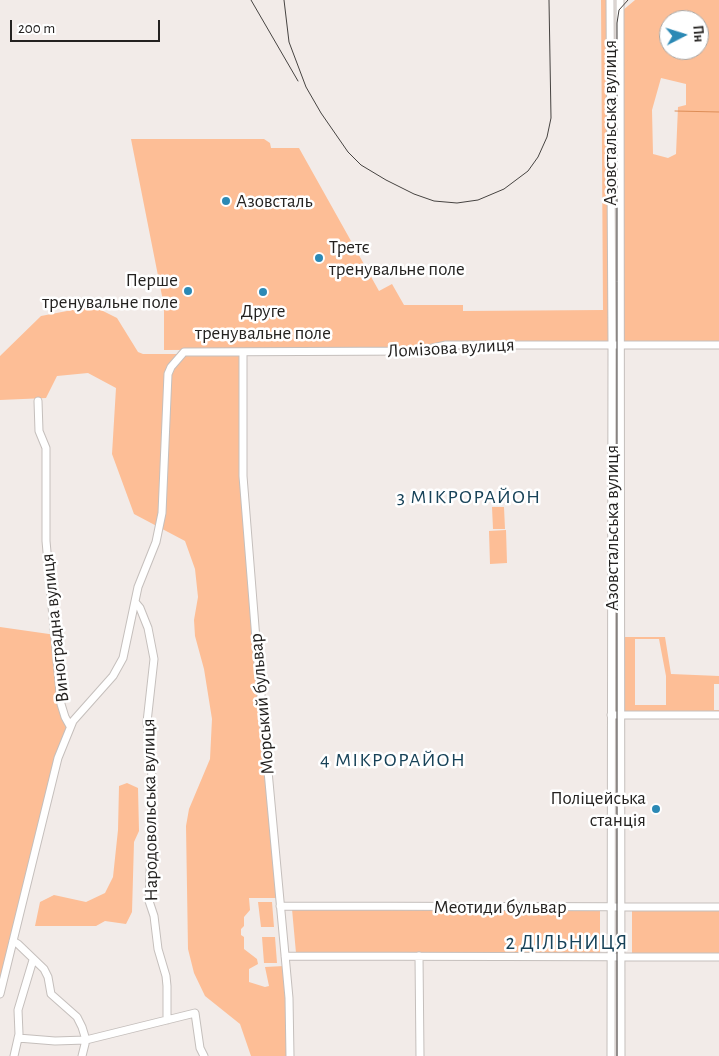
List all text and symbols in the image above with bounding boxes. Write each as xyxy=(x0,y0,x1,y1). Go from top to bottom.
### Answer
scale bar xyxy=(12,10,162,42)
north arrow xyxy=(659,10,709,60)
text: 200 m xyxy=(18,21,55,36)
text: Пн xyxy=(690,25,706,43)
street label: Азовстальська вулиця xyxy=(599,40,621,206)
place label: Азовсталь xyxy=(236,190,313,212)
marker: Азовсталь xyxy=(220,195,232,207)
place label: Третє тренувальне поле xyxy=(329,236,465,280)
marker: Третє тренувальне поле xyxy=(313,252,325,264)
place label: Перше тренувальне поле xyxy=(42,269,178,313)
marker: Перше тренувальне поле xyxy=(182,285,194,297)
marker: Друге тренувальне поле xyxy=(257,286,269,298)
place label: Друге тренувальне поле xyxy=(195,300,331,344)
street label: Ломізова вулиця xyxy=(387,333,515,363)
street label: Азовстальська вулиця xyxy=(601,445,623,611)
district label: 3 МІКРОРАЙОН xyxy=(395,485,543,509)
street label: Виноградна вулиця xyxy=(36,552,74,704)
street label: Морський бульвар xyxy=(244,632,280,776)
street label: Народовольська вулиця xyxy=(137,718,163,902)
district label: 4 МІКРОРАЙОН xyxy=(318,748,468,772)
place label: Поліцейська станція xyxy=(550,787,646,831)
marker: Поліцейська станція xyxy=(650,803,662,815)
street label: Меотиди бульвар xyxy=(433,896,567,918)
district label: 2 ДІЛЬНИЦЯ xyxy=(504,930,630,956)

